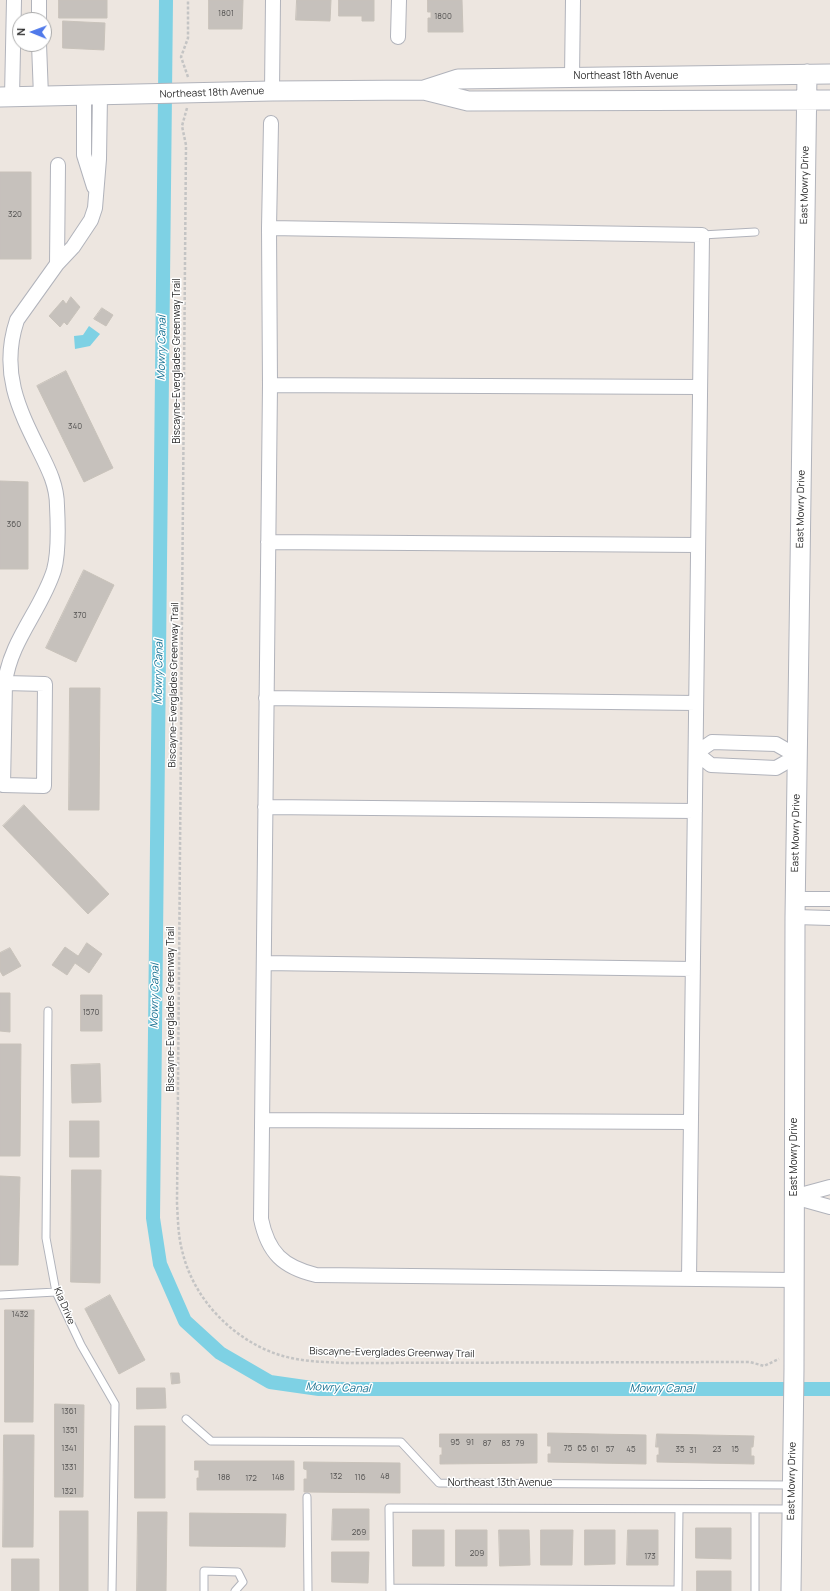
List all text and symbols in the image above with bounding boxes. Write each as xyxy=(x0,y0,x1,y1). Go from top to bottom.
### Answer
house number: 1801 xyxy=(218,9,234,19)
north arrow xyxy=(12,12,52,52)
house number: 1800 xyxy=(434,12,452,22)
text: N xyxy=(13,28,28,36)
street label: Northeast 18th Avenue xyxy=(574,70,678,82)
street label: Northeast 18th Avenue xyxy=(159,85,265,101)
street label: East Mowry Drive xyxy=(798,146,812,224)
house number: 320 xyxy=(8,210,22,220)
street label: Biscayne-Everglades Greenway Trail xyxy=(171,278,183,444)
water label: Mowry Canal xyxy=(155,315,169,381)
house number: 340 xyxy=(68,422,82,432)
street label: East Mowry Drive xyxy=(794,470,808,548)
house number: 360 xyxy=(7,520,21,530)
street label: Biscayne-Everglades Greenway Trail xyxy=(167,602,181,768)
house number: 370 xyxy=(73,611,87,621)
water label: Mowry Canal xyxy=(152,639,166,705)
street label: East Mowry Drive xyxy=(789,794,803,872)
street label: Biscayne-Everglades Greenway Trail xyxy=(165,926,177,1092)
water label: Mowry Canal xyxy=(148,963,162,1029)
house number: 1570 xyxy=(83,1008,99,1018)
street label: East Mowry Drive xyxy=(788,1118,800,1196)
street label: Kia Drive xyxy=(51,1286,77,1326)
house number: 1432 xyxy=(12,1310,28,1320)
street label: Biscayne-Everglades Greenway Trail xyxy=(309,1346,475,1360)
water label: Mowry Canal xyxy=(305,1380,371,1396)
water label: Mowry Canal xyxy=(629,1382,695,1396)
house number: 1361 xyxy=(61,1407,77,1417)
house number: 1351 xyxy=(62,1426,78,1436)
house number: 95 xyxy=(450,1438,460,1448)
house number: 91 xyxy=(466,1438,474,1448)
house number: 87 xyxy=(483,1439,491,1449)
house number: 83 xyxy=(501,1439,511,1449)
house number: 79 xyxy=(516,1439,524,1449)
street label: East Mowry Drive xyxy=(785,1442,799,1520)
house number: 1341 xyxy=(61,1444,77,1454)
house number: 75 xyxy=(564,1444,572,1454)
house number: 65 xyxy=(577,1444,587,1454)
house number: 61 xyxy=(591,1445,599,1455)
house number: 57 xyxy=(606,1445,614,1455)
house number: 45 xyxy=(626,1445,636,1455)
house number: 35 xyxy=(675,1445,685,1455)
house number: 23 xyxy=(713,1445,721,1455)
house number: 15 xyxy=(731,1445,739,1455)
house number: 31 xyxy=(689,1446,697,1456)
house number: 1331 xyxy=(61,1463,77,1473)
house number: 132 xyxy=(330,1472,342,1482)
house number: 48 xyxy=(380,1472,390,1482)
house number: 188 xyxy=(218,1473,230,1483)
house number: 148 xyxy=(272,1473,284,1483)
house number: 116 xyxy=(354,1473,366,1483)
house number: 172 xyxy=(245,1474,257,1484)
street label: Northeast 13th Avenue xyxy=(448,1477,552,1489)
house number: 1321 xyxy=(61,1487,77,1497)
house number: 269 xyxy=(352,1528,366,1538)
house number: 209 xyxy=(470,1549,484,1559)
house number: 173 xyxy=(644,1552,656,1562)

